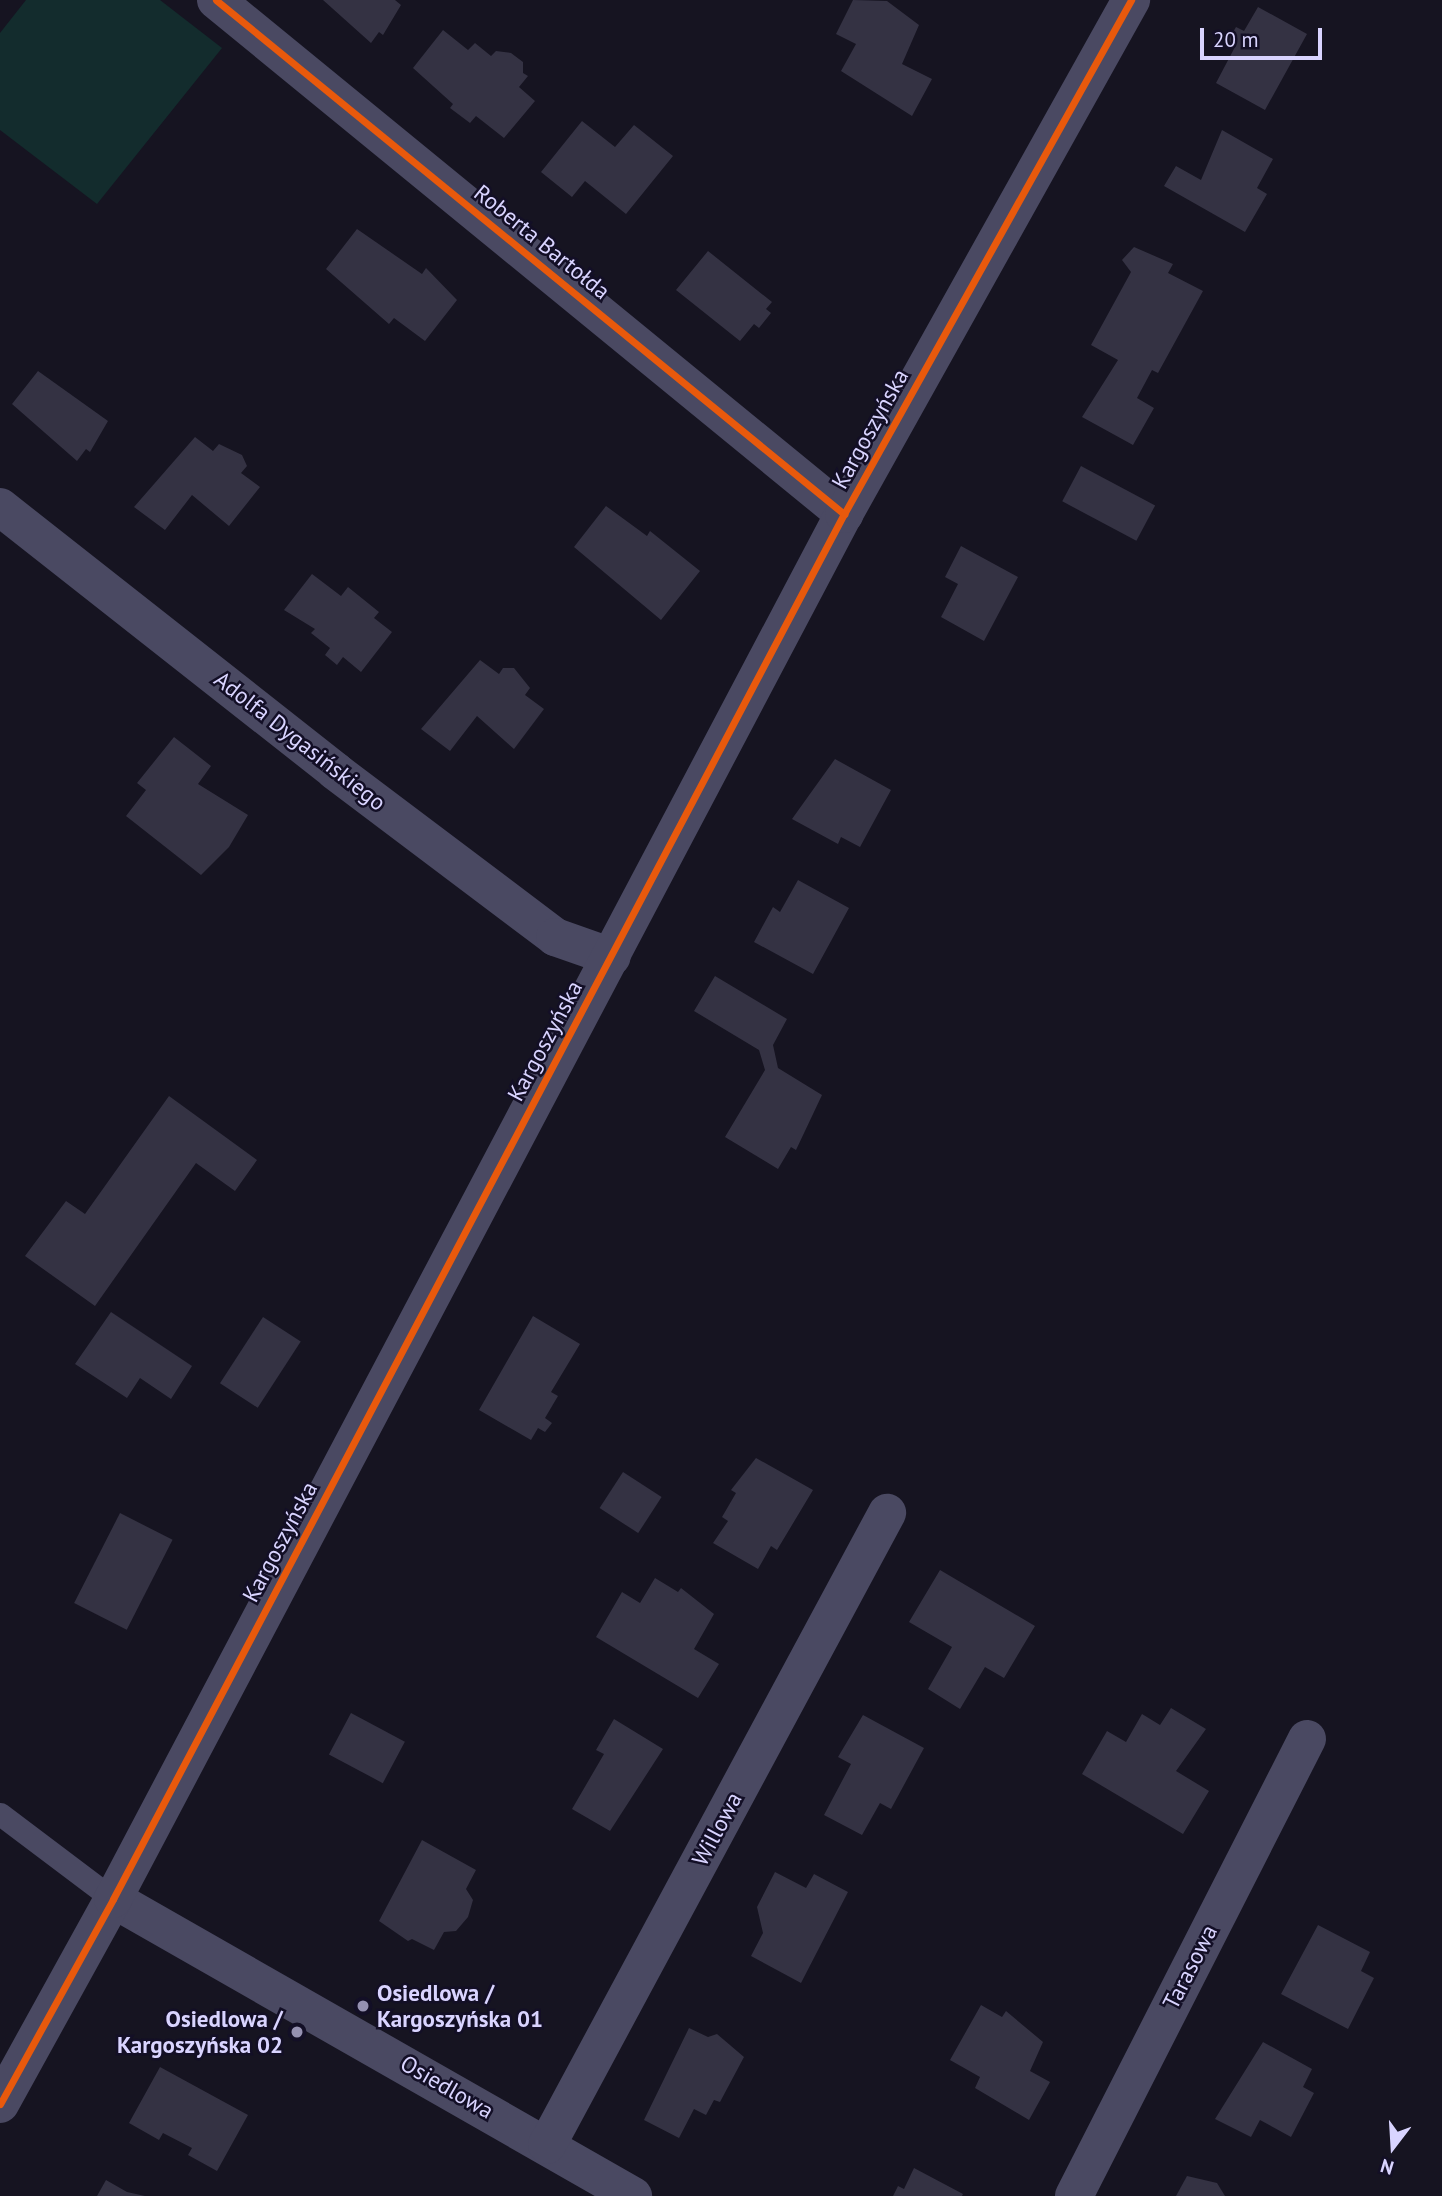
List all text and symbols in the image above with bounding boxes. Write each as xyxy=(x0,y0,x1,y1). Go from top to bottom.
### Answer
scale bar xyxy=(1204,14,1326,58)
text: 20 m xyxy=(1213,26,1259,53)
street label: Roberta Bartołda xyxy=(469,179,615,305)
street label: Kargoszyńska xyxy=(826,364,914,494)
street label: Adolfa Dygasińskiego xyxy=(209,665,391,817)
street label: Kargoszyńska xyxy=(502,976,588,1106)
street label: Kargoszyńska xyxy=(237,1477,323,1607)
street label: Willowa xyxy=(686,1788,748,1870)
street label: Tarasowa xyxy=(1157,1920,1223,2014)
place label: Osiedlowa / Kargoszyńska 01 xyxy=(377,1979,543,2033)
marker: Osiedlowa / Kargoszyńska 01 xyxy=(355,1998,371,2014)
place label: Osiedlowa / Kargoszyńska 02 xyxy=(117,2005,283,2059)
marker: Osiedlowa / Kargoszyńska 02 xyxy=(289,2024,305,2040)
street label: Osiedlowa xyxy=(396,2049,498,2125)
north arrow xyxy=(1358,2112,1428,2182)
text: N xyxy=(1377,2154,1396,2180)

